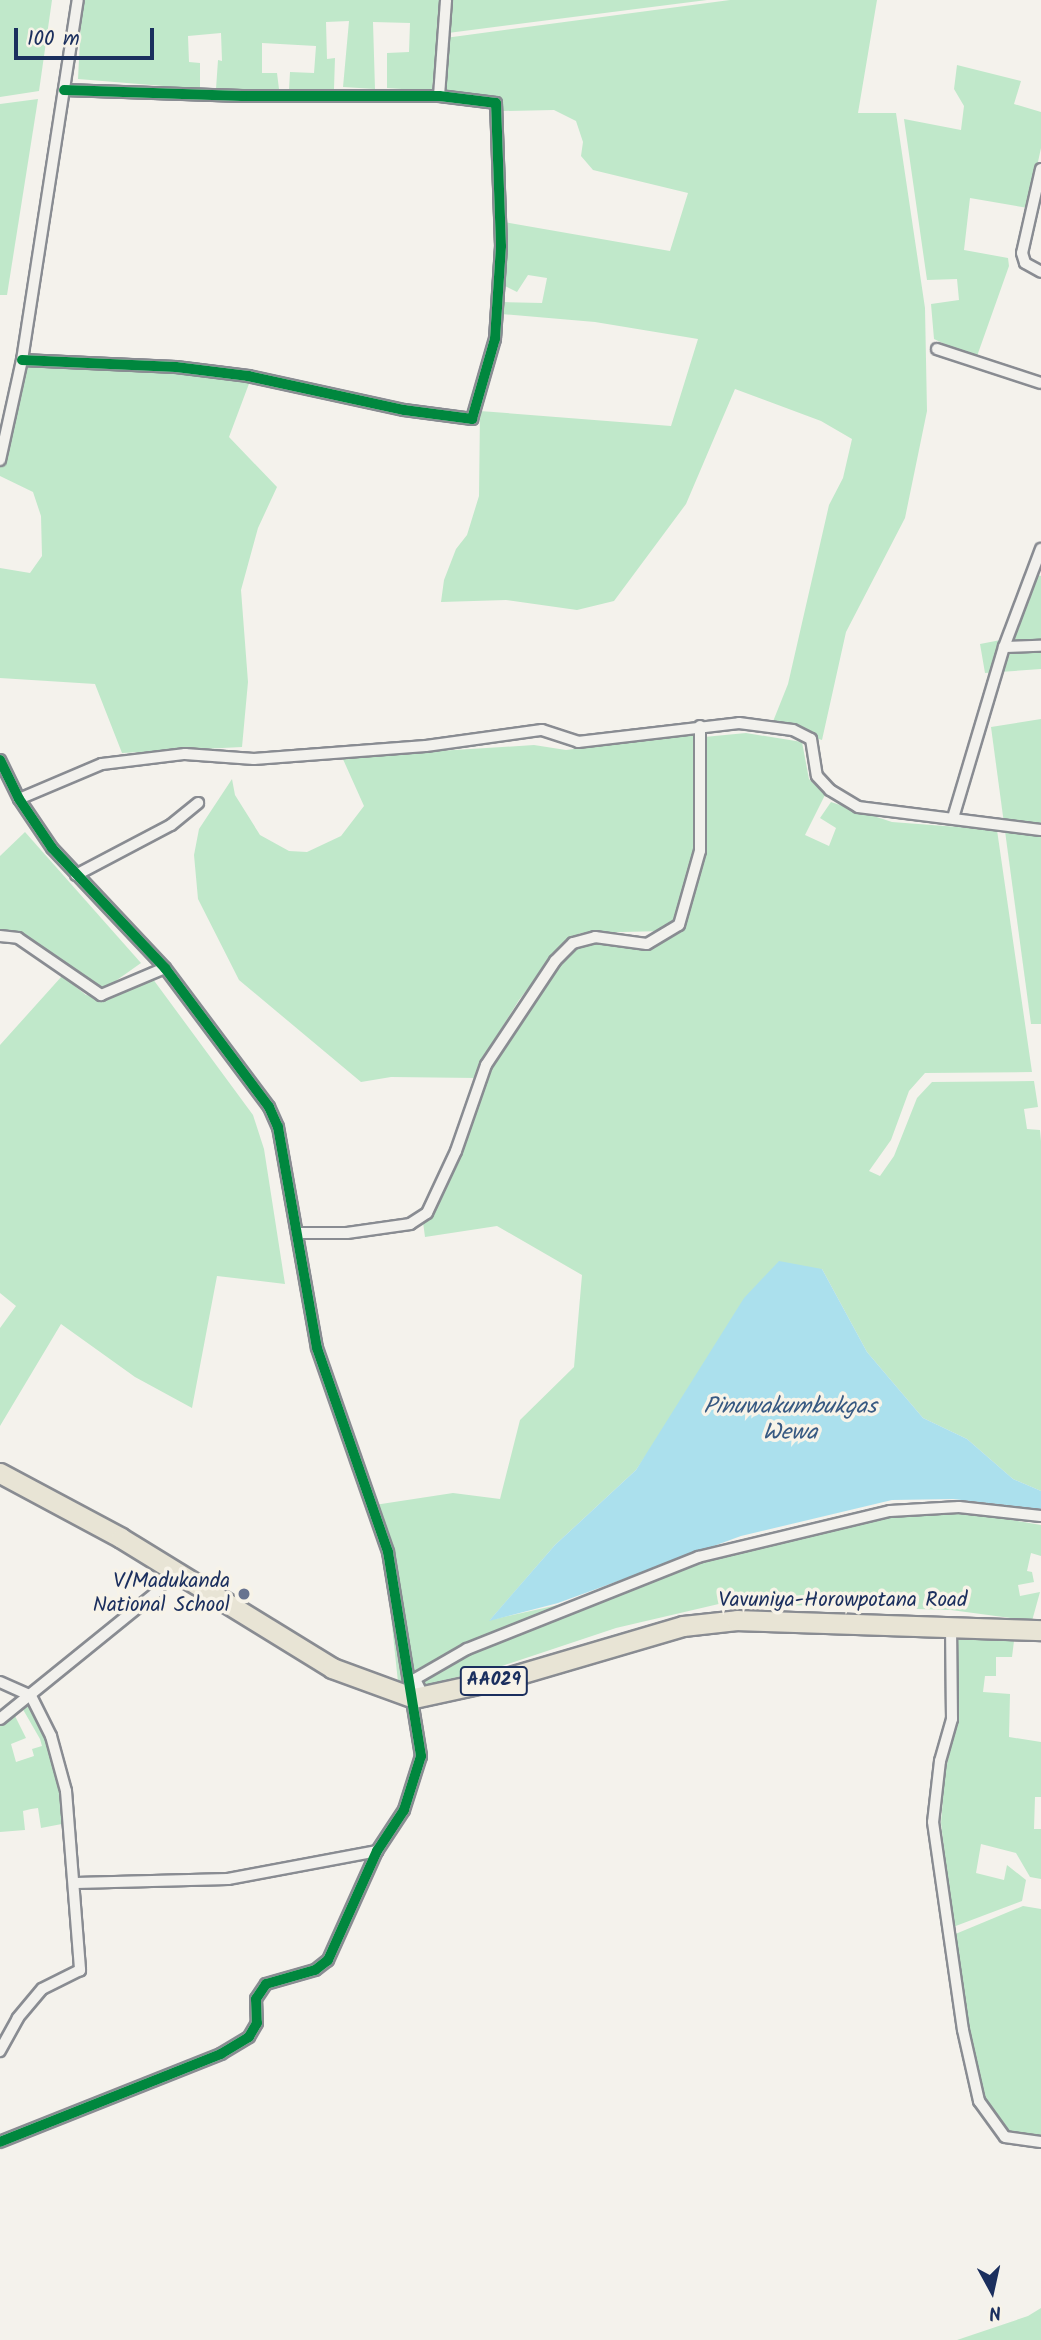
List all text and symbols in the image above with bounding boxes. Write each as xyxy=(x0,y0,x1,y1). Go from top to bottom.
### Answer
scale bar xyxy=(18,14,158,58)
text: 100 m xyxy=(27,23,80,56)
water label: Pinuwakumbukgas Wewa xyxy=(703,1393,877,1447)
place label: V/Madukanda National School xyxy=(93,1569,230,1619)
marker: V/Madukanda National School xyxy=(236,1586,252,1602)
street label: Vavuniya-Horowpotana Road xyxy=(719,1588,967,1614)
road number: AA029 xyxy=(459,1666,529,1696)
north arrow xyxy=(957,2256,1027,2326)
text: N xyxy=(987,2296,1003,2327)

